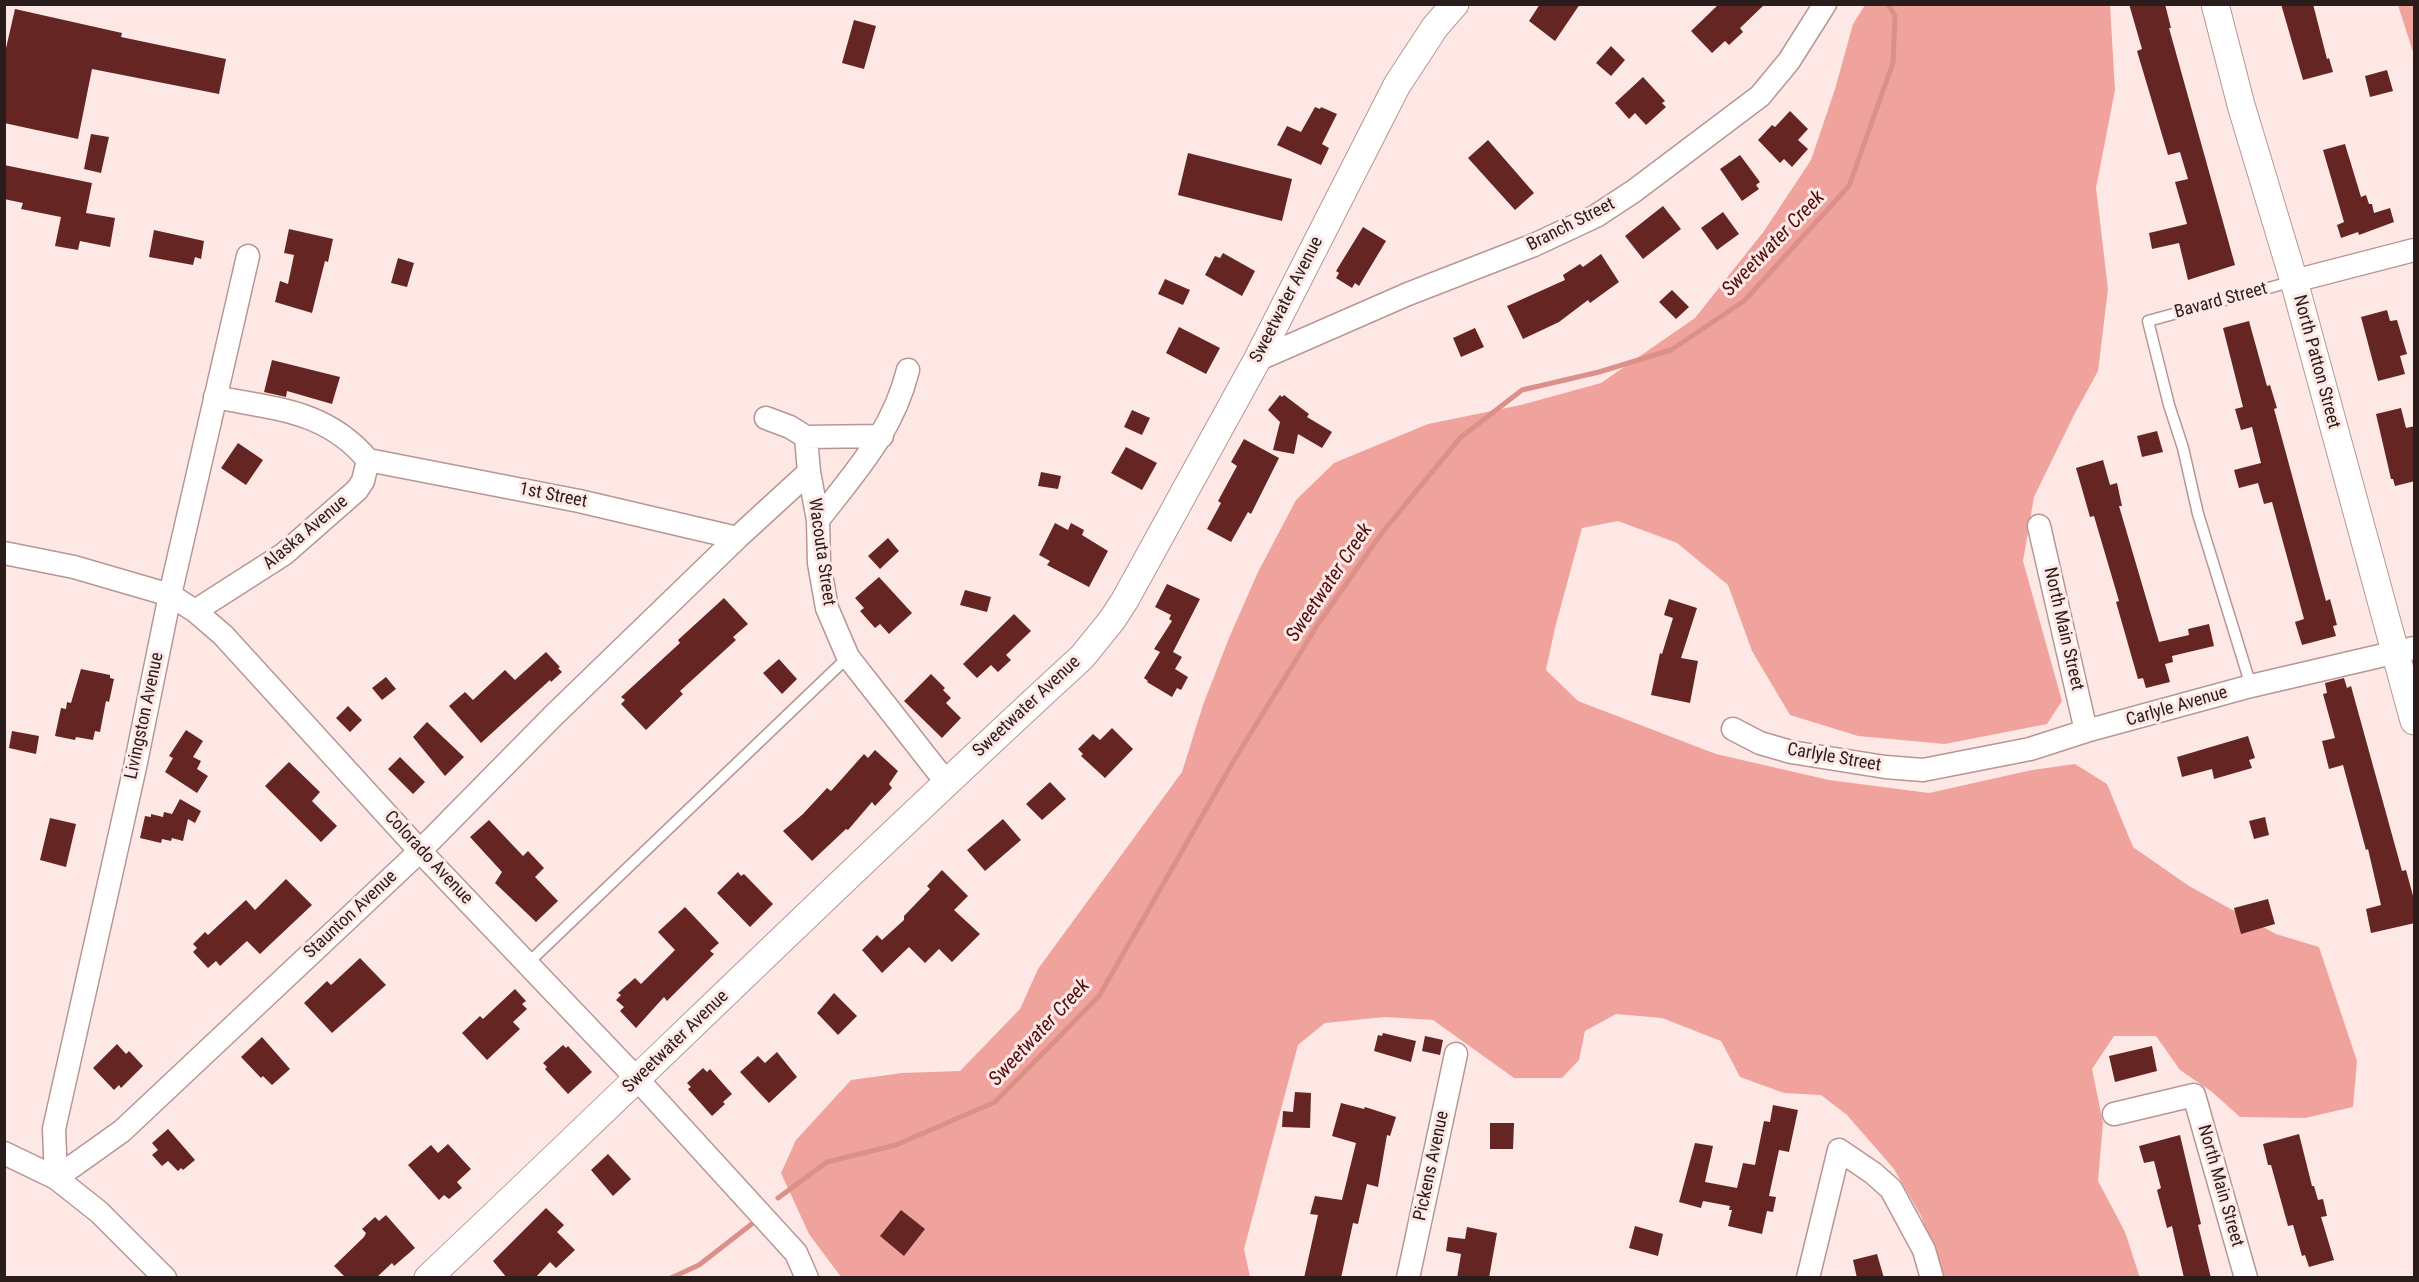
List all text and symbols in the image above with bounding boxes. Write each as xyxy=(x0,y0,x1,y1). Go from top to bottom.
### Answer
water label: Sweetwater Creek xyxy=(1718,186,1830,302)
street label: Branch Street xyxy=(1523,194,1619,256)
street label: Sweetwater Avenue xyxy=(1246,233,1328,367)
street label: Bavard Street xyxy=(2172,278,2270,324)
street label: North Patton Street xyxy=(2288,293,2344,431)
street label: 1st Street xyxy=(517,479,589,513)
street label: Alaska Avenue xyxy=(259,491,353,575)
street label: Wacouta Street xyxy=(803,497,839,607)
water label: Sweetwater Creek xyxy=(1282,519,1378,647)
street label: North Main Street xyxy=(2038,565,2088,693)
street label: Livingston Avenue xyxy=(121,651,169,781)
street label: Sweetwater Avenue xyxy=(969,652,1085,762)
street label: Carlyle Avenue xyxy=(2124,682,2230,732)
street label: Carlyle Street xyxy=(1785,739,1883,777)
street label: Colorado Avenue xyxy=(379,807,477,909)
street label: Staunton Avenue xyxy=(300,866,402,964)
water label: Sweetwater Creek xyxy=(984,975,1096,1091)
street label: Sweetwater Avenue xyxy=(619,986,733,1098)
street label: Pickens Avenue xyxy=(1410,1109,1454,1223)
street label: North Main Street xyxy=(2192,1123,2248,1249)

